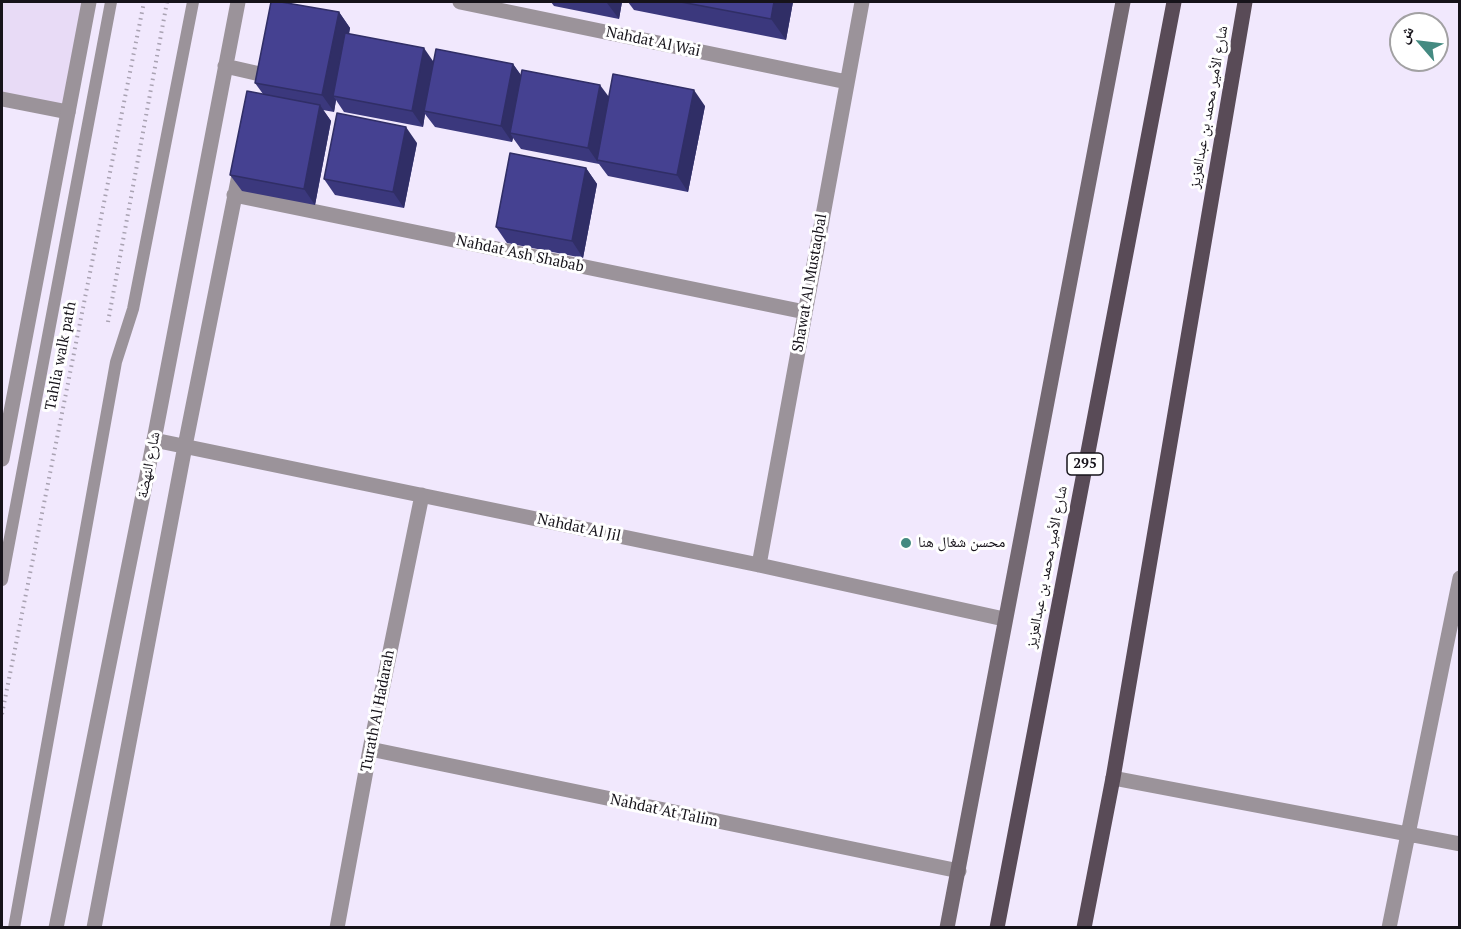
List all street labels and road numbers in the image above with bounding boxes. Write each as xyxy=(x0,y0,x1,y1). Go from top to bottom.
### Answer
street label: Nahdat Al Wai xyxy=(604,23,702,61)
street label: شارع الأمير محمد بن عبدالعزيز xyxy=(1186,24,1232,190)
street label: Shawat Al Mustaqbal xyxy=(789,212,831,354)
street label: Nahdat Ash Shabab xyxy=(455,232,585,276)
street label: Tahlia walk path xyxy=(42,300,80,412)
street label: شارع النهضة xyxy=(134,430,164,500)
road number: 295 xyxy=(1067,453,1103,475)
street label: شارع الأمير محمد بن عبدالعزيز xyxy=(1022,484,1072,650)
street label: Nahdat Al Jil xyxy=(536,510,622,546)
street label: Turath Al Hadarah xyxy=(357,649,399,773)
street label: Nahdat At Talim xyxy=(609,791,719,831)

